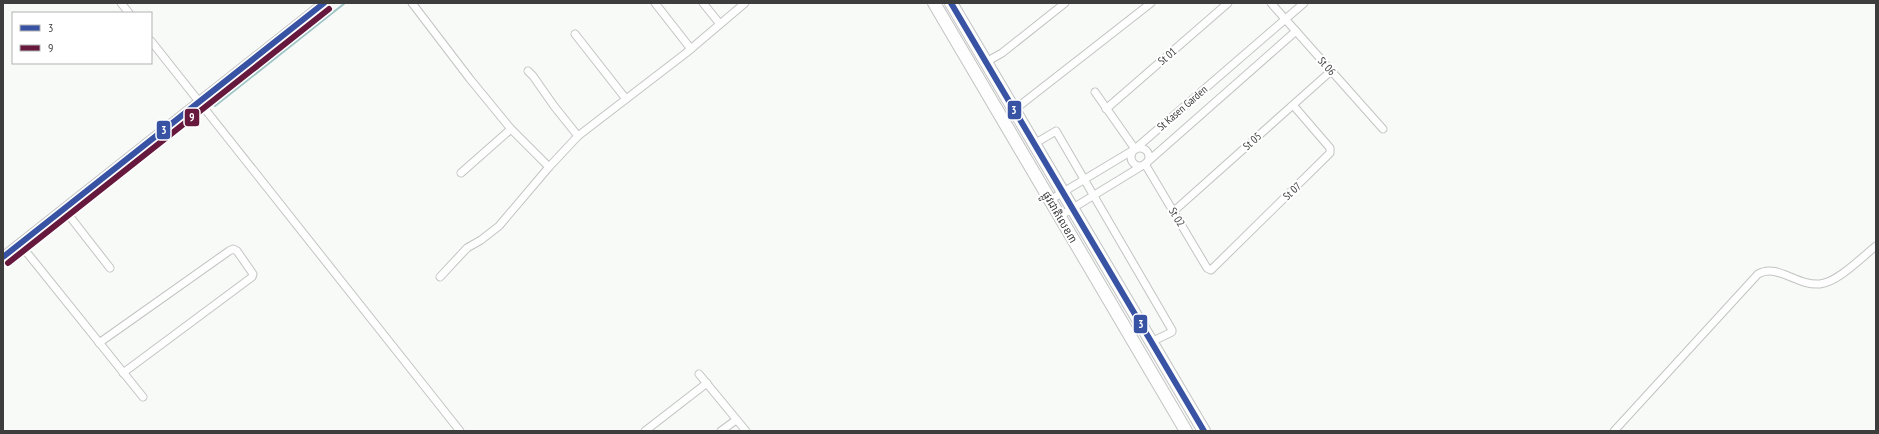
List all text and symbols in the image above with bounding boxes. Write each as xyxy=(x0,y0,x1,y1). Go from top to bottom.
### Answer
legend xyxy=(12,12,152,64)
text: 3 xyxy=(48,20,53,35)
text: 9 xyxy=(48,40,53,55)
street label: St 01 xyxy=(1155,44,1179,68)
street label: St 06 xyxy=(1315,54,1339,78)
street label: St Kasen Garden xyxy=(1154,82,1210,134)
line badge: 3 xyxy=(1007,100,1022,120)
text: 3 xyxy=(1011,103,1017,117)
line badge: 9 xyxy=(184,108,200,127)
text: 9 xyxy=(189,110,195,124)
line badge: 3 xyxy=(156,120,171,140)
text: 3 xyxy=(161,123,167,137)
street label: St 05 xyxy=(1240,129,1264,153)
street label: St 07 xyxy=(1280,179,1304,203)
street label: ផ្លូវជាតិលេខ៣ xyxy=(1037,189,1080,247)
street label: St 02 xyxy=(1166,205,1188,229)
line badge: 3 xyxy=(1133,314,1148,334)
text: 3 xyxy=(1138,317,1144,331)

